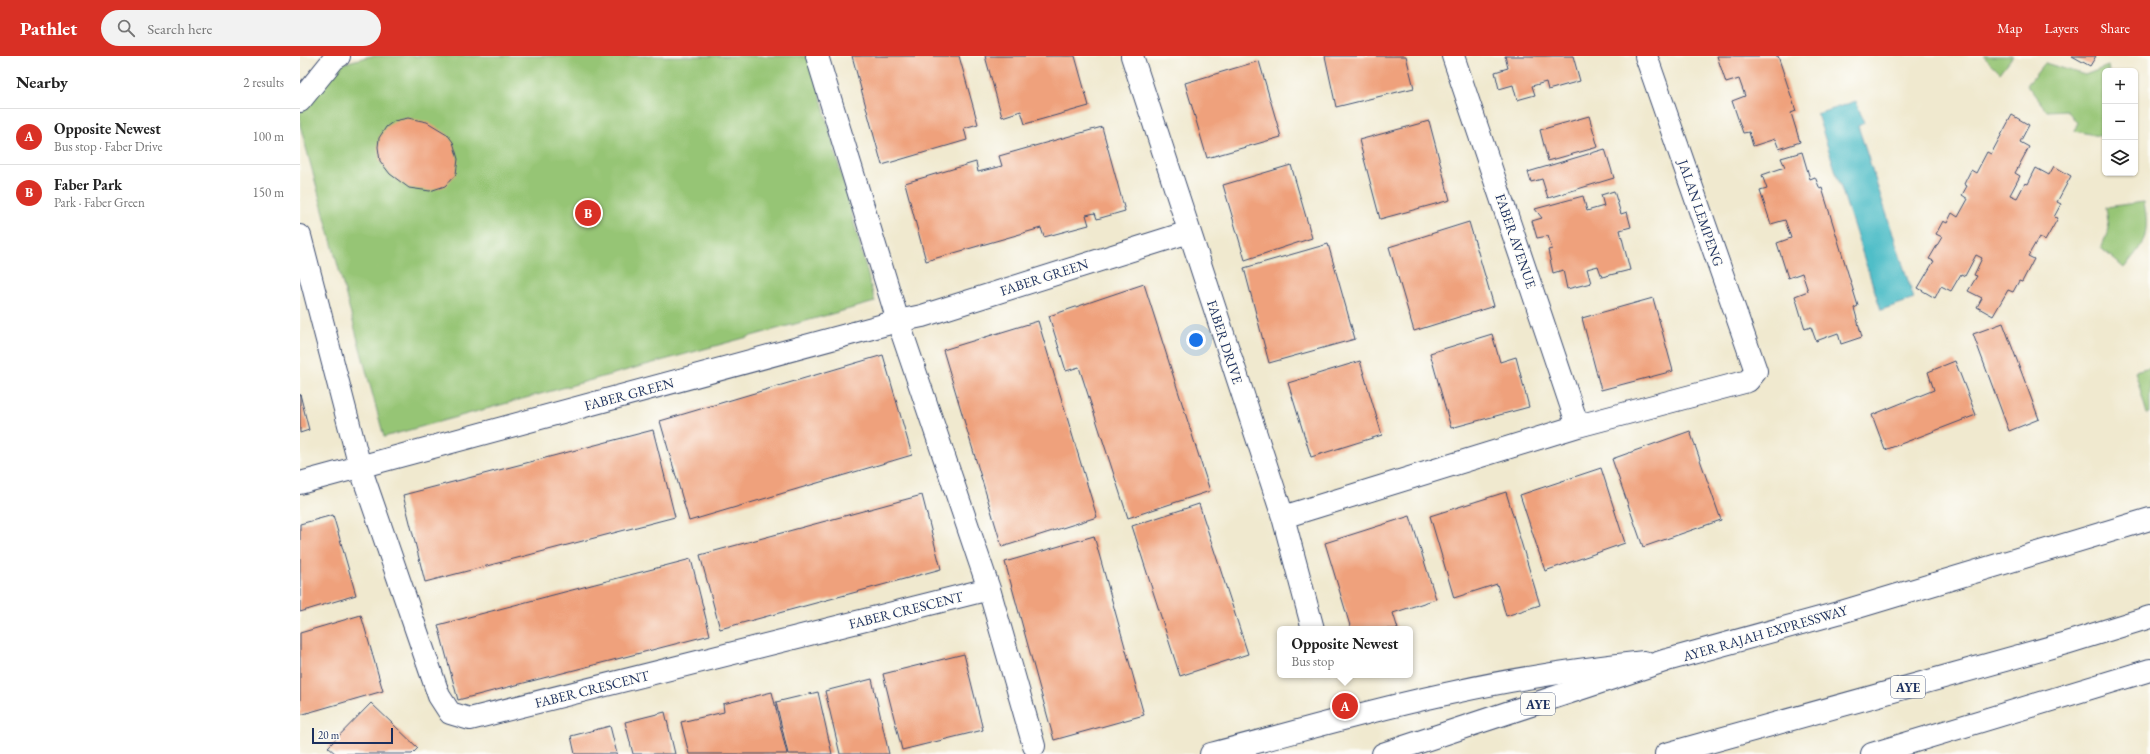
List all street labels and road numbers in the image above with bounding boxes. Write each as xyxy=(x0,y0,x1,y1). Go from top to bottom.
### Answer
street label: JALAN LEMPENG xyxy=(1674,156,1728,269)
street label: FABER AVENUE xyxy=(1491,191,1541,291)
street label: FABER GREEN xyxy=(998,254,1090,300)
street label: FABER DRIVE xyxy=(1203,298,1247,386)
street label: FABER GREEN xyxy=(582,373,676,415)
street label: FABER CRESCENT xyxy=(847,587,966,633)
street label: AYER RAJAH EXPRESSWAY xyxy=(1680,601,1850,665)
street label: FABER CRESCENT xyxy=(533,666,652,712)
road number: AYE xyxy=(1891,676,1925,698)
road number: AYE xyxy=(1521,693,1555,715)

